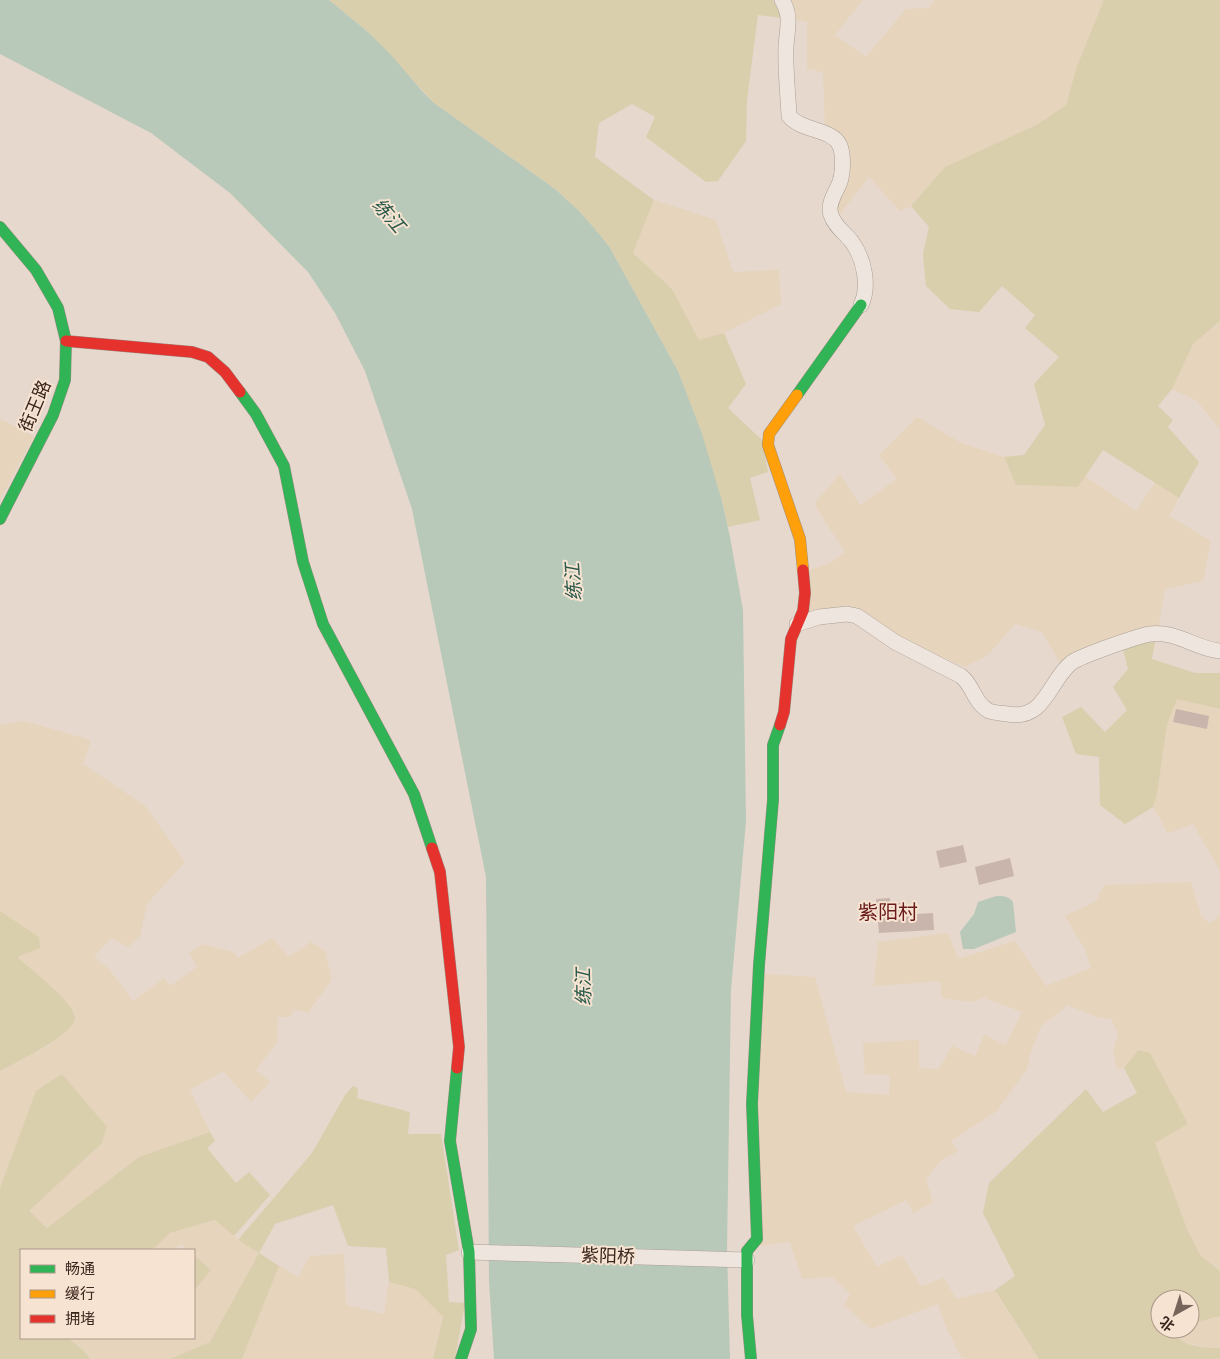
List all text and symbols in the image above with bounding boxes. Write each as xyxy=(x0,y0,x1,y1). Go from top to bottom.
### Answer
water label: 练江 xyxy=(367,193,411,239)
street label: 街王路 xyxy=(14,377,56,435)
water label: 练江 xyxy=(561,560,586,602)
district label: 紫阳村 xyxy=(858,900,918,924)
water label: 练江 xyxy=(572,966,595,1006)
street label: 紫阳桥 xyxy=(581,1244,635,1268)
legend xyxy=(20,1249,195,1339)
text: 畅通 xyxy=(65,1260,95,1278)
text: 缓行 xyxy=(65,1285,95,1303)
north arrow xyxy=(1150,1289,1200,1339)
text: 拥堵 xyxy=(65,1310,95,1328)
text: 北 xyxy=(1156,1313,1178,1335)

